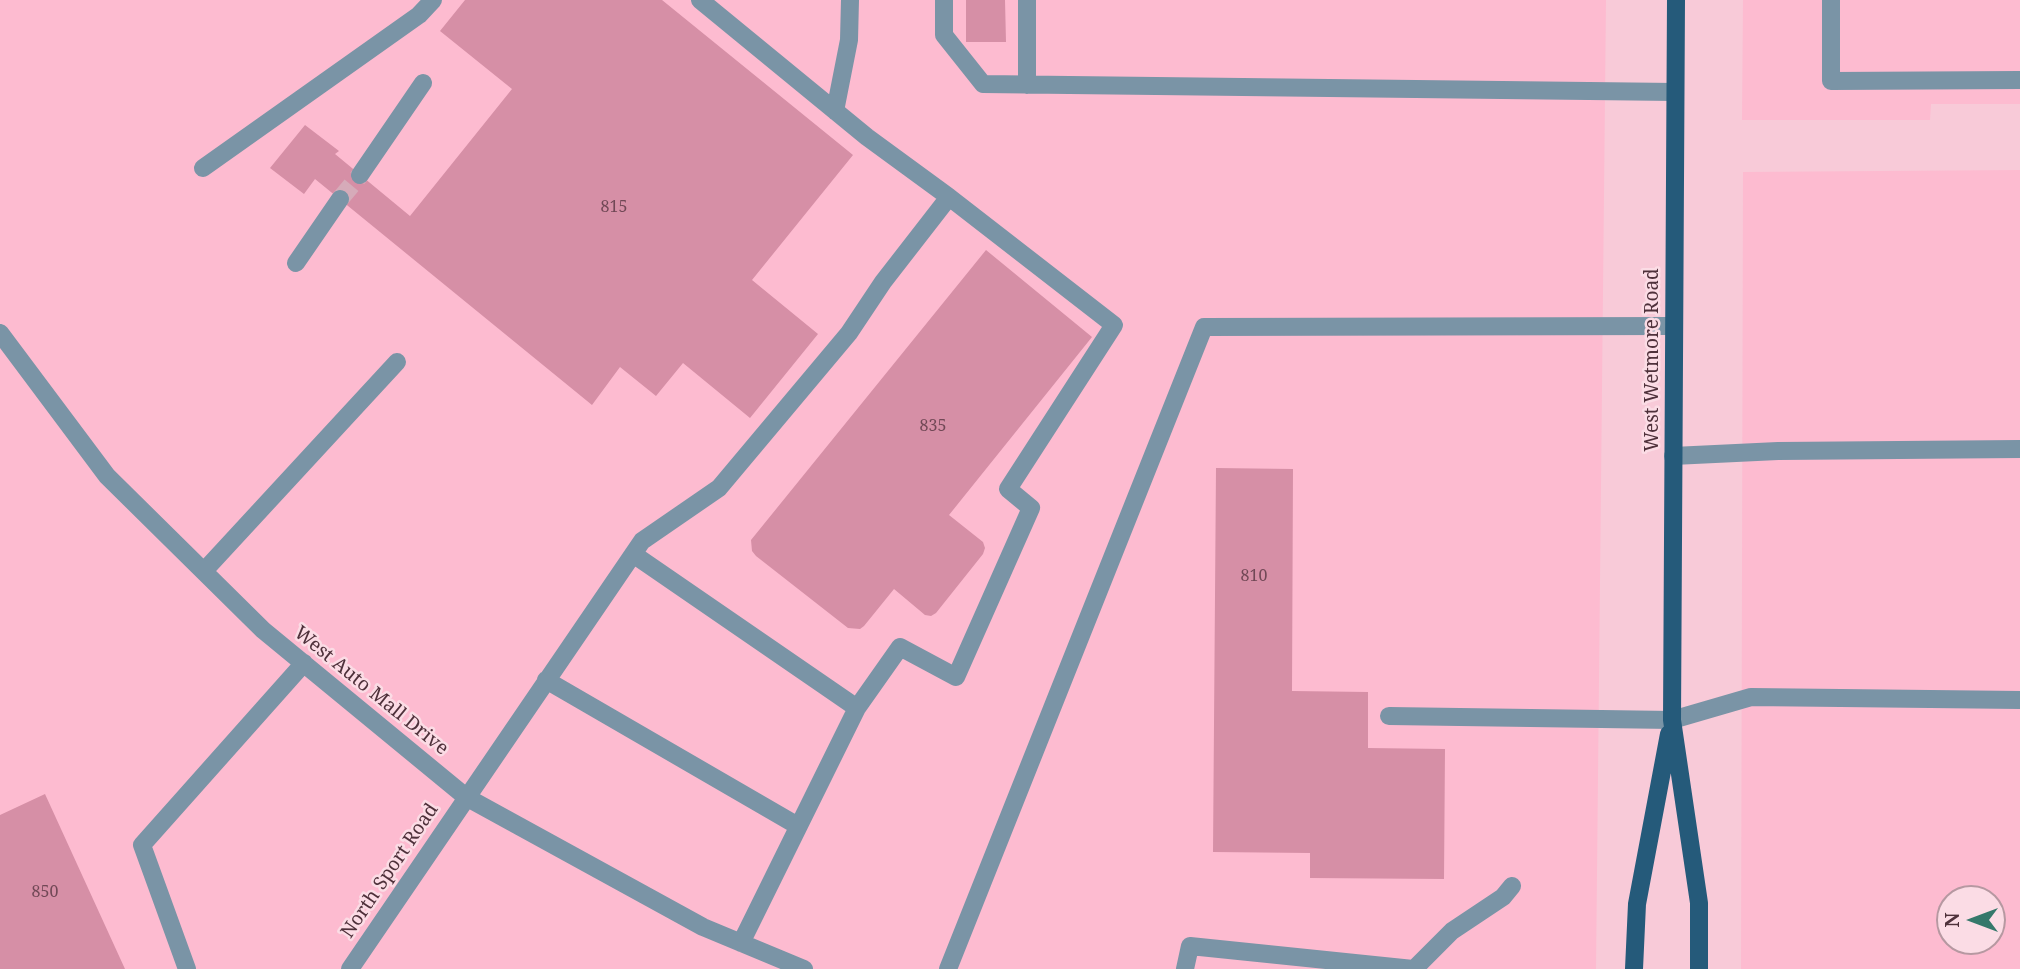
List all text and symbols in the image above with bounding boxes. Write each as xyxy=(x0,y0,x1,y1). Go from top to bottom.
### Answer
house number: 815 xyxy=(601,197,627,217)
street label: West Wetmore Road xyxy=(1642,268,1664,452)
house number: 835 xyxy=(920,416,946,436)
house number: 810 xyxy=(1241,566,1267,586)
street label: West Auto Mall Drive xyxy=(289,622,453,760)
street label: North Sport Road xyxy=(337,799,443,943)
house number: 850 xyxy=(32,882,58,902)
north arrow xyxy=(1936,885,2006,955)
text: N xyxy=(1939,913,1965,928)

